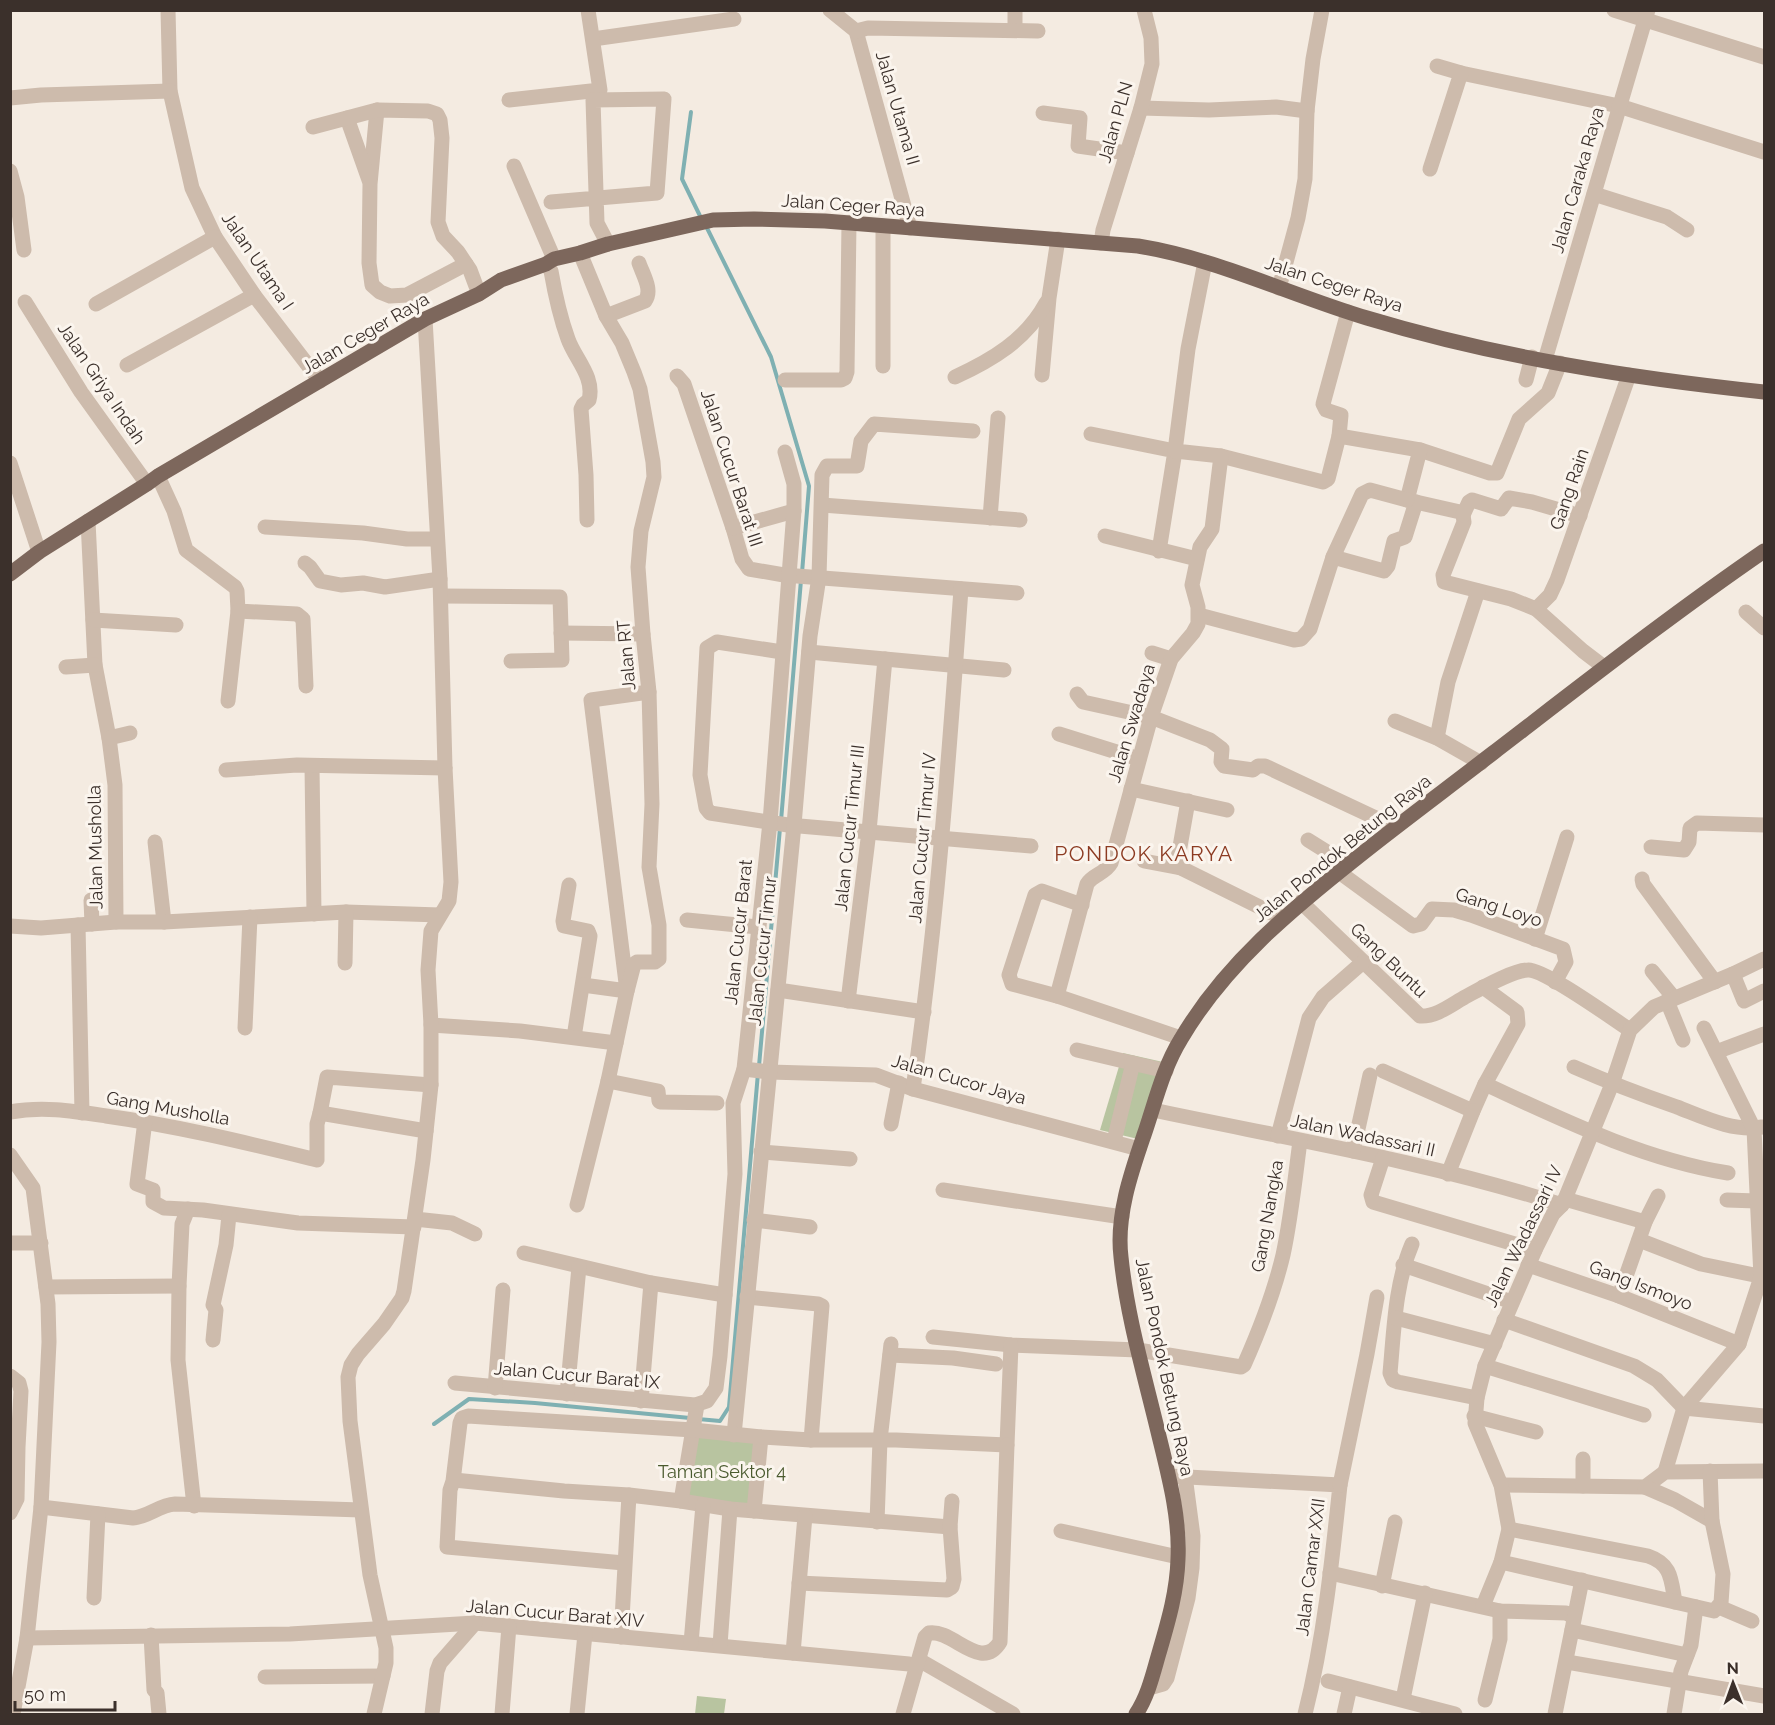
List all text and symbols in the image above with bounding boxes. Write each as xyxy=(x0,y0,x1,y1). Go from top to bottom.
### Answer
street label: Jalan Utama II xyxy=(872,49,924,167)
street label: Jalan PLN xyxy=(1093,79,1137,165)
street label: Jalan Caraka Raya xyxy=(1546,105,1608,255)
street label: Jalan Ceger Raya xyxy=(781,190,925,220)
street label: Jalan Utama I xyxy=(218,208,298,314)
street label: Jalan Ceger Raya xyxy=(1262,252,1406,316)
street label: Jalan Ceger Raya xyxy=(298,288,432,378)
street label: Jalan Griya Indah xyxy=(54,318,150,448)
street label: Jalan Cucur Barat III xyxy=(697,387,767,549)
street label: Gang Rain xyxy=(1545,446,1593,532)
street label: Jalan RT xyxy=(612,619,640,691)
street label: Jalan Swadaya xyxy=(1103,661,1159,785)
street label: Jalan Cucur Timur III xyxy=(830,744,868,912)
street label: Jalan Cucur Timur IV xyxy=(904,752,940,924)
street label: Jalan Pondok Betung Raya xyxy=(1249,770,1435,926)
street label: Jalan Musholla xyxy=(83,785,107,909)
district label: PONDOK KARYA xyxy=(1054,841,1234,866)
street label: Jalan Cucur Barat xyxy=(720,858,756,1006)
street label: Jalan Cucur Timur xyxy=(744,875,780,1027)
street label: Gang Loyo xyxy=(1453,883,1545,931)
street label: Gang Buntu xyxy=(1346,918,1432,1002)
street label: Jalan Cucor Jaya xyxy=(889,1050,1029,1108)
street label: Gang Musholla xyxy=(105,1087,231,1129)
street label: Jalan Wadassari II xyxy=(1289,1109,1437,1161)
street label: Gang Nangka xyxy=(1247,1158,1287,1274)
street label: Jalan Wadassari IV xyxy=(1480,1162,1566,1310)
street label: Jalan Pondok Betung Raya xyxy=(1132,1256,1198,1478)
street label: Gang Ismoyo xyxy=(1586,1256,1696,1314)
street label: Jalan Cucur Barat IX xyxy=(493,1357,661,1393)
park label: Taman Sektor 4 xyxy=(658,1461,786,1482)
street label: Jalan Camar XXII xyxy=(1291,1497,1329,1637)
street label: Jalan Cucur Barat XIV xyxy=(465,1595,645,1631)
north arrow xyxy=(1703,1653,1763,1713)
text: N xyxy=(1726,1659,1739,1678)
scale bar xyxy=(15,1674,116,1712)
text: 50 m xyxy=(24,1684,66,1705)

